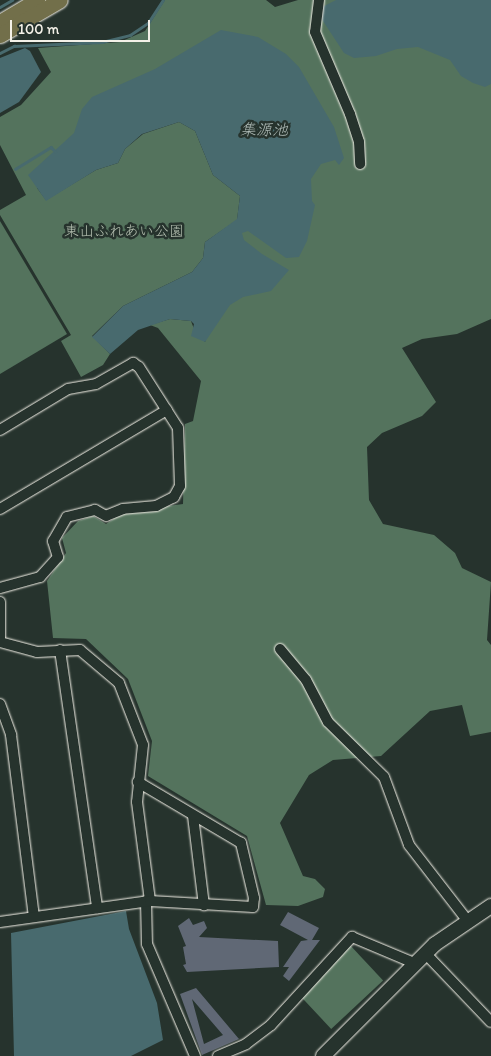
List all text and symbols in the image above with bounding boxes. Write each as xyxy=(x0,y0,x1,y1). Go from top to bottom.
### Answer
scale bar xyxy=(12,10,152,42)
text: 100 m xyxy=(18,20,59,38)
water label: 集源池 xyxy=(240,120,288,140)
park label: 東山ふれあい公園 xyxy=(64,223,184,241)

